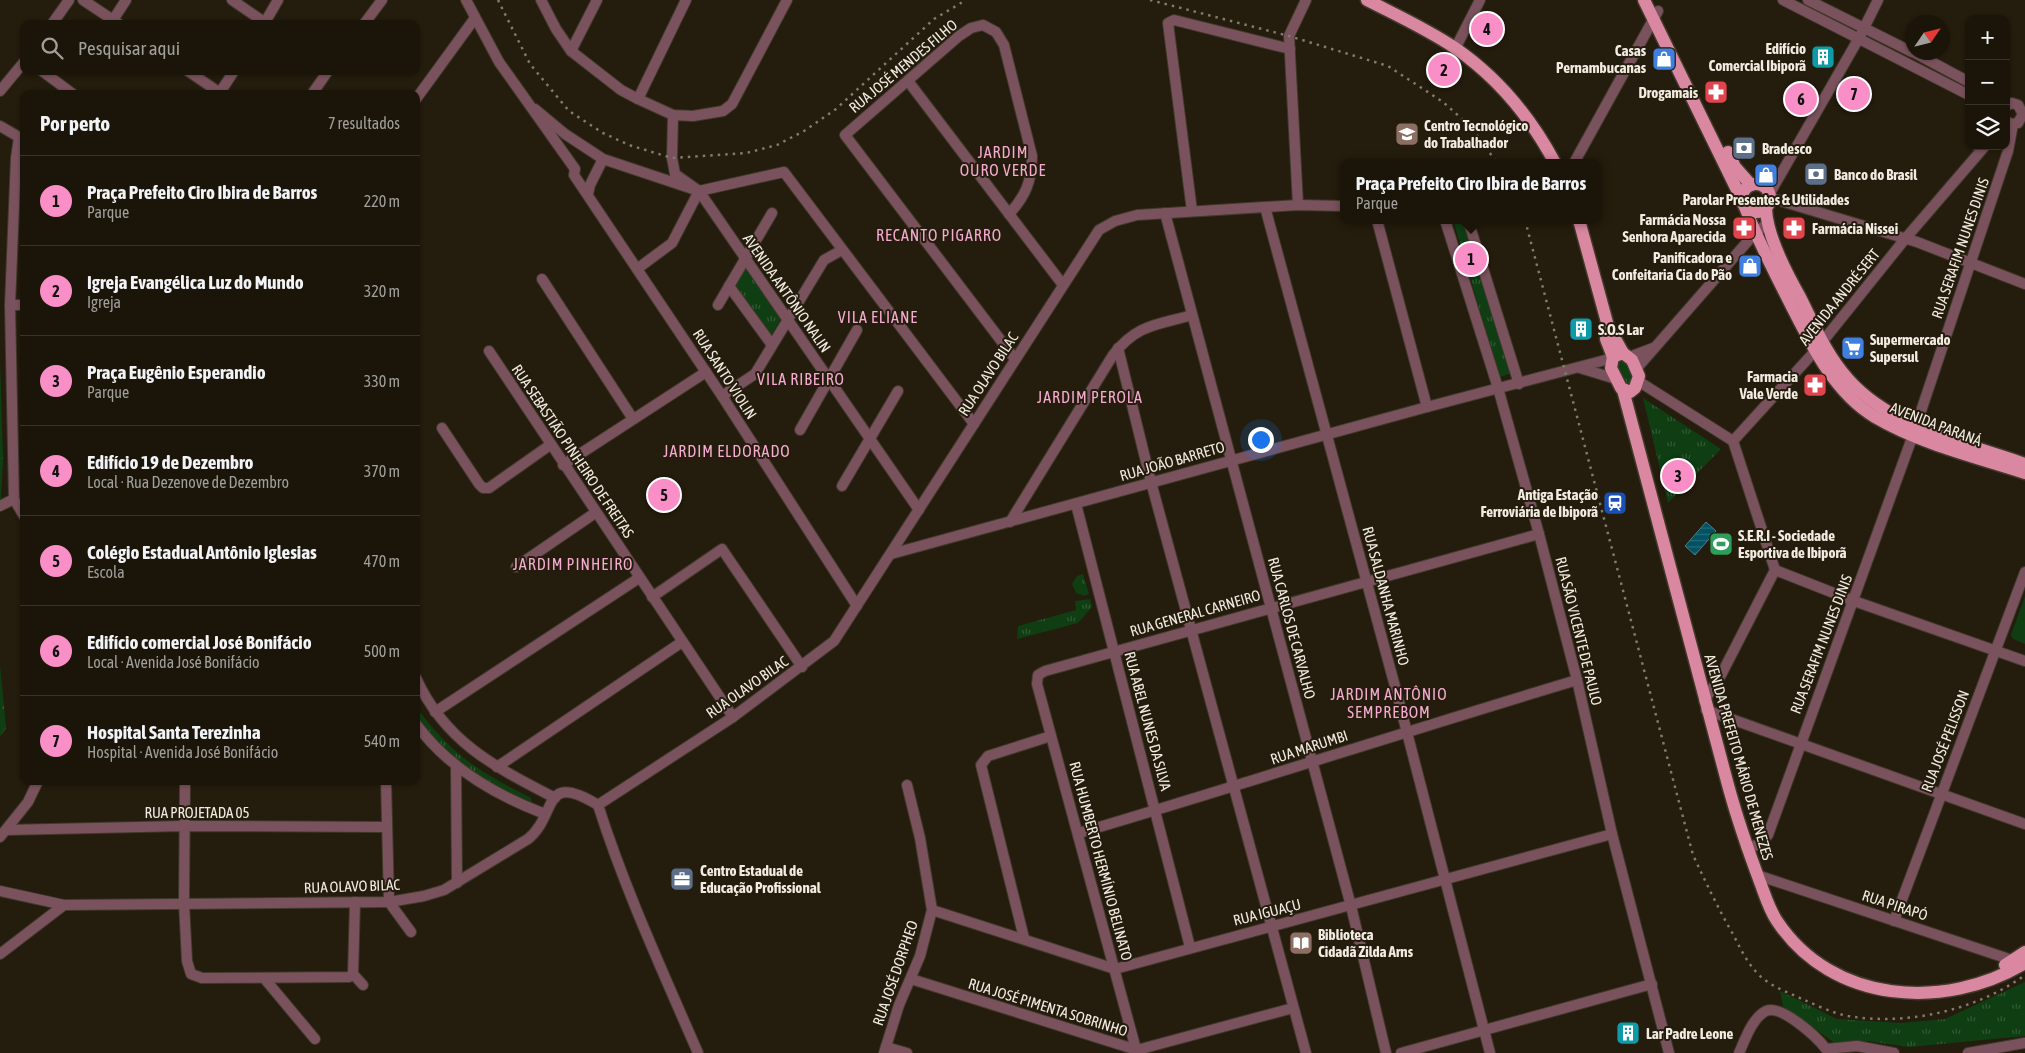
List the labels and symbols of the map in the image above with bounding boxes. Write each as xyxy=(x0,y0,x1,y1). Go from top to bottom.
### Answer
pin: 4 xyxy=(1471,10,1503,48)
north arrow xyxy=(1905,15,1950,60)
street label: RUA JOSÉ MENDES FILHO xyxy=(846,16,961,116)
place label: Edifício Comercial Ibiporã xyxy=(1709,40,1806,74)
place label: Casas Pernambucanas xyxy=(1556,42,1647,76)
building icon: Edifício Comercial Ibiporã xyxy=(1810,44,1836,70)
shop icon: Casas Pernambucanas xyxy=(1651,46,1677,72)
pin: 2 xyxy=(1428,51,1460,89)
pin: 7 xyxy=(1838,75,1870,113)
pharmacy icon: Drogamais xyxy=(1703,79,1729,105)
pin: 6 xyxy=(1785,80,1817,118)
place label: Drogamais xyxy=(1638,84,1699,101)
place label: Centro Tecnológico do Trabalhador xyxy=(1424,117,1528,151)
school or university icon: Centro Tecnológico do Trabalhador xyxy=(1394,121,1420,147)
bank icon: Bradesco xyxy=(1731,135,1757,161)
place label: Bradesco xyxy=(1762,140,1812,157)
district label: JARDIM OURO VERDE xyxy=(960,143,1046,179)
bank icon: Banco do Brasil xyxy=(1803,161,1829,187)
shop icon: Parolar Presentes & Utilidades xyxy=(1753,162,1779,188)
place label: Banco do Brasil xyxy=(1834,166,1918,183)
street label: RUA SERAFIM NUNES DINIS xyxy=(1928,175,1992,321)
place label: Parolar Presentes & Utilidades xyxy=(1683,191,1850,208)
place label: Farmácia Nossa Senhora Aparecida xyxy=(1622,211,1726,245)
pharmacy icon: Farmácia Nossa Senhora Aparecida xyxy=(1731,215,1757,241)
pharmacy icon: Farmácia Nissei xyxy=(1781,215,1807,241)
place label: Farmácia Nissei xyxy=(1812,220,1898,237)
district label: RECANTO PIGARRO xyxy=(876,226,1002,244)
street label: AVENIDA ANTÔNIO NALIN xyxy=(740,231,834,355)
pin: 1 xyxy=(1455,240,1487,278)
street label: AVENIDA ANDRÉ SERT xyxy=(1795,245,1883,348)
place label: Panificadora e Confeitaria Cia do Pão xyxy=(1612,249,1732,283)
shop icon: Panificadora e Confeitaria Cia do Pão xyxy=(1737,253,1763,279)
district label: VILA ELIANE xyxy=(838,308,918,326)
building icon: S.O.S Lar xyxy=(1568,316,1594,342)
place label: S.O.S Lar xyxy=(1598,321,1644,338)
street label: RUA SANTO VIOLIN xyxy=(690,326,760,422)
street label: RUA OLAVO BILAC xyxy=(955,329,1021,419)
place label: Supermercado Supersul xyxy=(1870,331,1951,365)
supermarket icon: Supermercado Supersul xyxy=(1840,335,1866,361)
street label: RUA SEBASTIÃO PINHEIRO DE FREITAS xyxy=(509,361,637,541)
place label: Farmacia Vale Verde xyxy=(1738,368,1798,402)
district label: VILA RIBEIRO xyxy=(757,370,845,388)
pharmacy icon: Farmacia Vale Verde xyxy=(1802,372,1828,398)
district label: JARDIM PEROLA xyxy=(1037,388,1143,406)
street label: AVENIDA PARANÁ xyxy=(1888,399,1985,449)
your location xyxy=(1248,427,1274,453)
street label: RUA JOÃO BARRETO xyxy=(1118,438,1227,484)
district label: JARDIM ELDORADO xyxy=(663,442,791,460)
pin: 3 xyxy=(1662,457,1694,495)
pin: 5 xyxy=(648,476,680,514)
place label: Antiga Estação Ferroviária de Ibiporã xyxy=(1481,486,1598,520)
station icon: Antiga Estação Ferroviária de Ibiporã xyxy=(1602,490,1628,516)
street label: RUA SALDANHA MARINHO xyxy=(1359,525,1413,667)
place label: S.E.R.I - Sociedade Esportiva de Ibiporã xyxy=(1738,527,1847,561)
sports icon: S.E.R.I - Sociedade Esportiva de Ibiporã xyxy=(1708,531,1734,557)
district label: JARDIM PINHEIRO xyxy=(513,555,633,573)
street label: RUA CARLOS DE CARVALHO xyxy=(1265,555,1319,701)
street label: RUA SÃO VICENTE DE PAULO xyxy=(1552,555,1606,707)
street label: RUA SERAFIM NUNES DINIS xyxy=(1787,572,1855,716)
street label: RUA GENERAL CARNEIRO xyxy=(1128,586,1262,640)
street label: RUA ABEL NUNES DA SILVA xyxy=(1121,650,1175,793)
street label: RUA OLAVO BILAC xyxy=(703,652,791,722)
street label: AVENIDA PREFEITO MÁRIO DE MENEZES xyxy=(1701,652,1777,862)
district label: JARDIM ANTÔNIO SEMPREBOM xyxy=(1330,685,1448,721)
street label: RUA JOSÉ PELISSON xyxy=(1918,688,1972,794)
street label: RUA MARUMBI xyxy=(1268,726,1350,768)
street label: RUA HUMBERTO HERMÍNIO BELINATO xyxy=(1066,760,1136,963)
street label: RUA PROJETADA 05 xyxy=(144,804,250,821)
place label: Centro Estadual de Educação Profissional xyxy=(700,862,822,896)
office icon: Centro Estadual de Educação Profissional xyxy=(669,866,695,892)
street label: RUA OLAVO BILAC xyxy=(304,876,401,896)
street label: RUA PIRAPÓ xyxy=(1860,886,1930,924)
street label: RUA IGUAÇU xyxy=(1231,895,1303,929)
street label: RUA JOSÉ DORPHEO xyxy=(869,918,921,1028)
place label: Biblioteca Cidadã Zilda Arns xyxy=(1318,926,1414,960)
library icon: Biblioteca Cidadã Zilda Arns xyxy=(1288,930,1314,956)
street label: RUA JOSÉ PIMENTA SOBRINHO xyxy=(966,975,1130,1039)
building icon: Lar Padre Leone xyxy=(1615,1020,1641,1046)
place label: Lar Padre Leone xyxy=(1646,1025,1734,1042)

